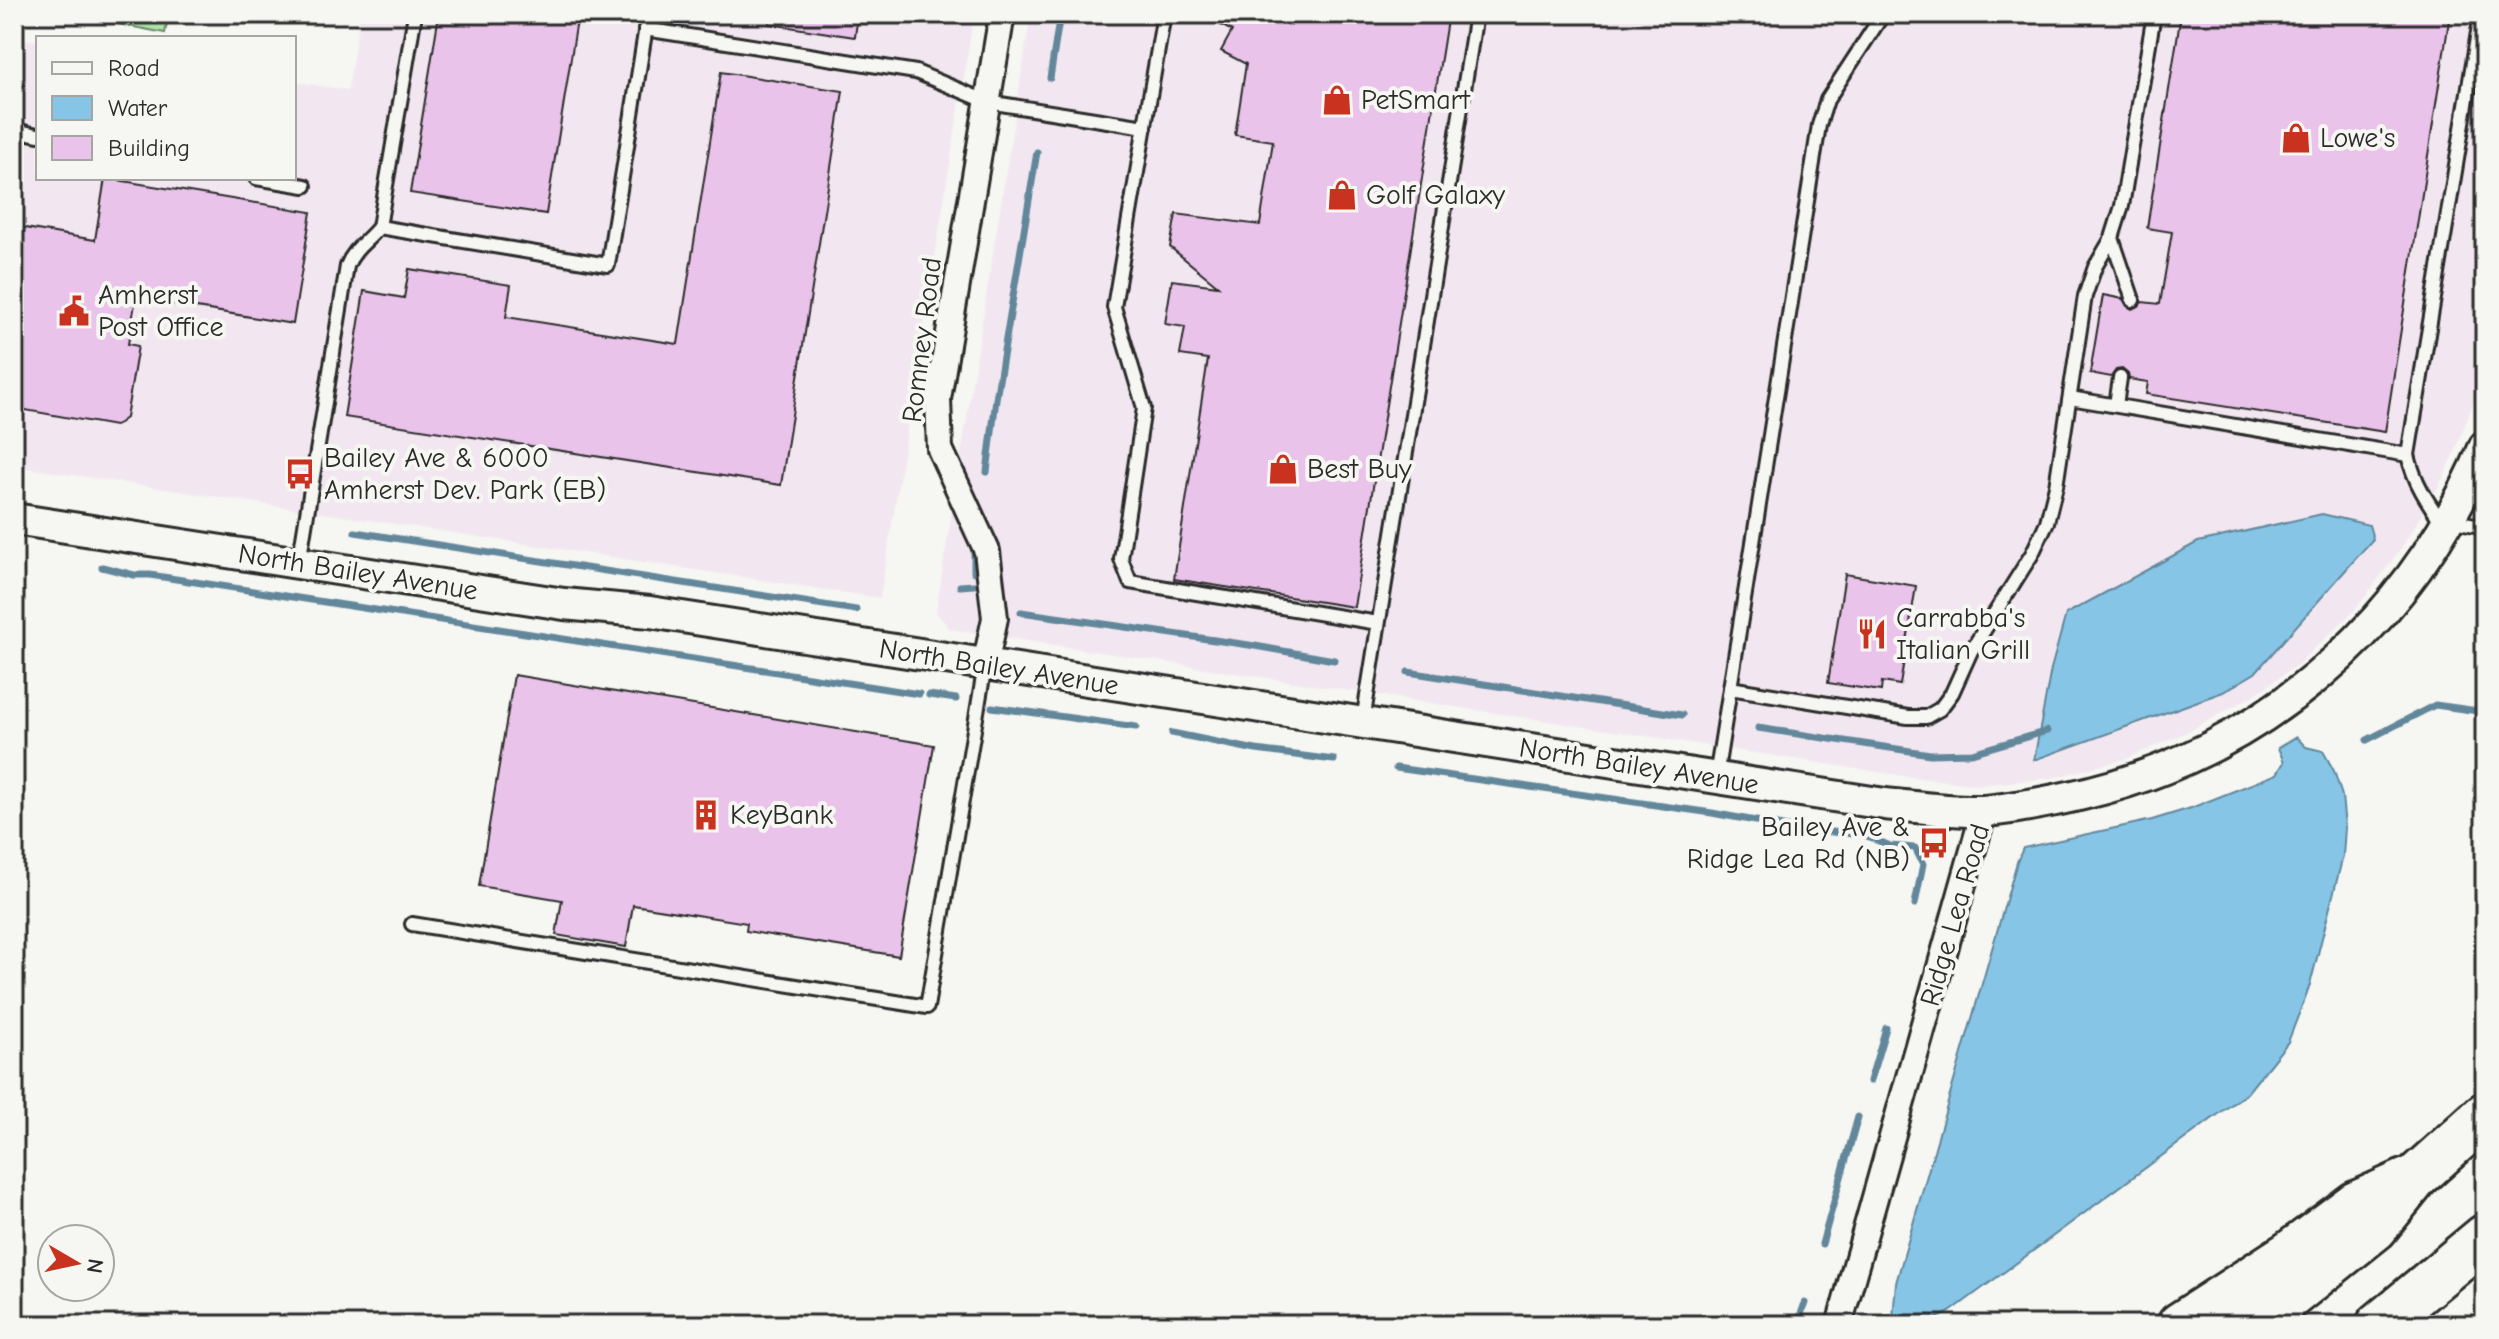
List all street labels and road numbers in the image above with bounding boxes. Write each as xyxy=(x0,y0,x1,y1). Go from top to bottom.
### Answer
street label: Romney Road xyxy=(896,256,948,424)
street label: North Bailey Avenue xyxy=(236,537,480,607)
street label: North Bailey Avenue xyxy=(877,632,1121,702)
street label: North Bailey Avenue xyxy=(1517,731,1761,801)
street label: Ridge Lea Road xyxy=(1914,820,1996,1010)

